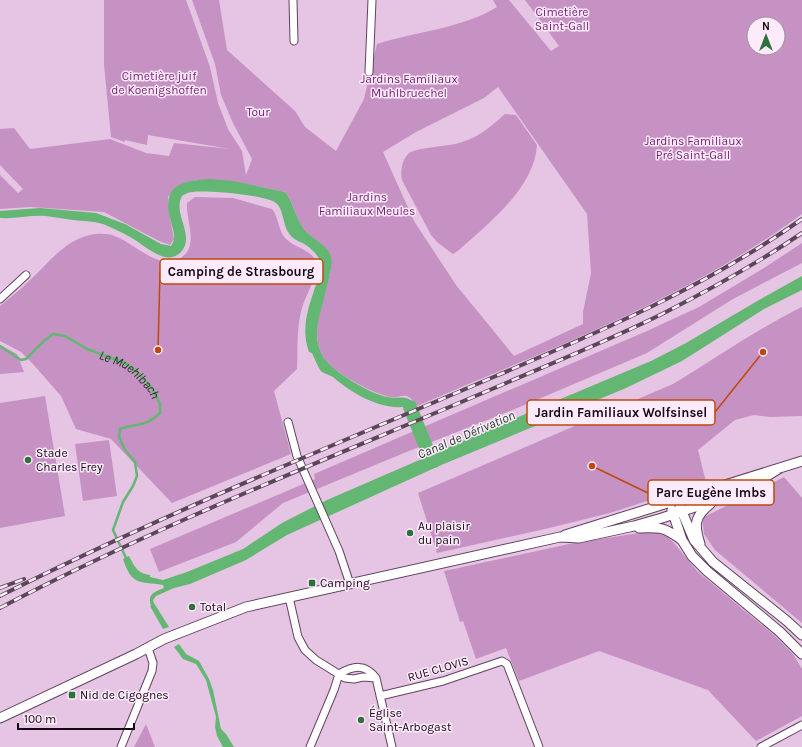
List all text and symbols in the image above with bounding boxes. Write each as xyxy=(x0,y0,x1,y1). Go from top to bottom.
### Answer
park label: Cimetière Saint-Gall xyxy=(535,5,589,33)
north arrow xyxy=(746,16,786,56)
text: N xyxy=(762,20,770,33)
park label: Cimetière juif de Koenigshoffen xyxy=(111,69,207,97)
park label: Jardins Familiaux Muhlbruechel xyxy=(360,72,458,100)
park label: Tour xyxy=(246,105,270,119)
park label: Jardins Familiaux Pré Saint-Gall xyxy=(644,134,742,162)
park label: Jardins Familiaux Meules xyxy=(319,190,415,218)
callout: Camping de Strasbourg xyxy=(160,259,323,284)
text: Camping de Strasbourg xyxy=(168,264,315,279)
water label: Le Muehlbach xyxy=(97,347,163,401)
callout: Jardin Familiaux Wolfsinsel xyxy=(527,400,715,425)
text: Jardin Familiaux Wolfsinsel xyxy=(535,405,707,420)
water label: Canal de Dérivation xyxy=(415,407,517,462)
place label: Stade Charles Frey xyxy=(36,446,103,474)
marker: Stade Charles Frey xyxy=(23,455,33,465)
callout: Parc Eugène Imbs xyxy=(648,480,774,505)
text: Parc Eugène Imbs xyxy=(656,485,766,500)
place label: Au plaisir du pain xyxy=(418,519,470,547)
marker: Au plaisir du pain xyxy=(405,528,415,538)
place label: Camping xyxy=(320,576,370,590)
marker: Camping xyxy=(307,578,317,588)
place label: Total xyxy=(200,600,226,614)
marker: Total xyxy=(187,602,197,612)
street label: RUE CLOVIS xyxy=(406,654,470,684)
place label: Nid de Cigognes xyxy=(80,688,169,702)
marker: Nid de Cigognes xyxy=(67,690,77,700)
scale bar xyxy=(18,705,134,731)
place label: Église Saint-Arbogast xyxy=(369,705,452,734)
text: 100 m xyxy=(24,712,56,726)
marker: Église Saint-Arbogast xyxy=(356,715,366,725)

